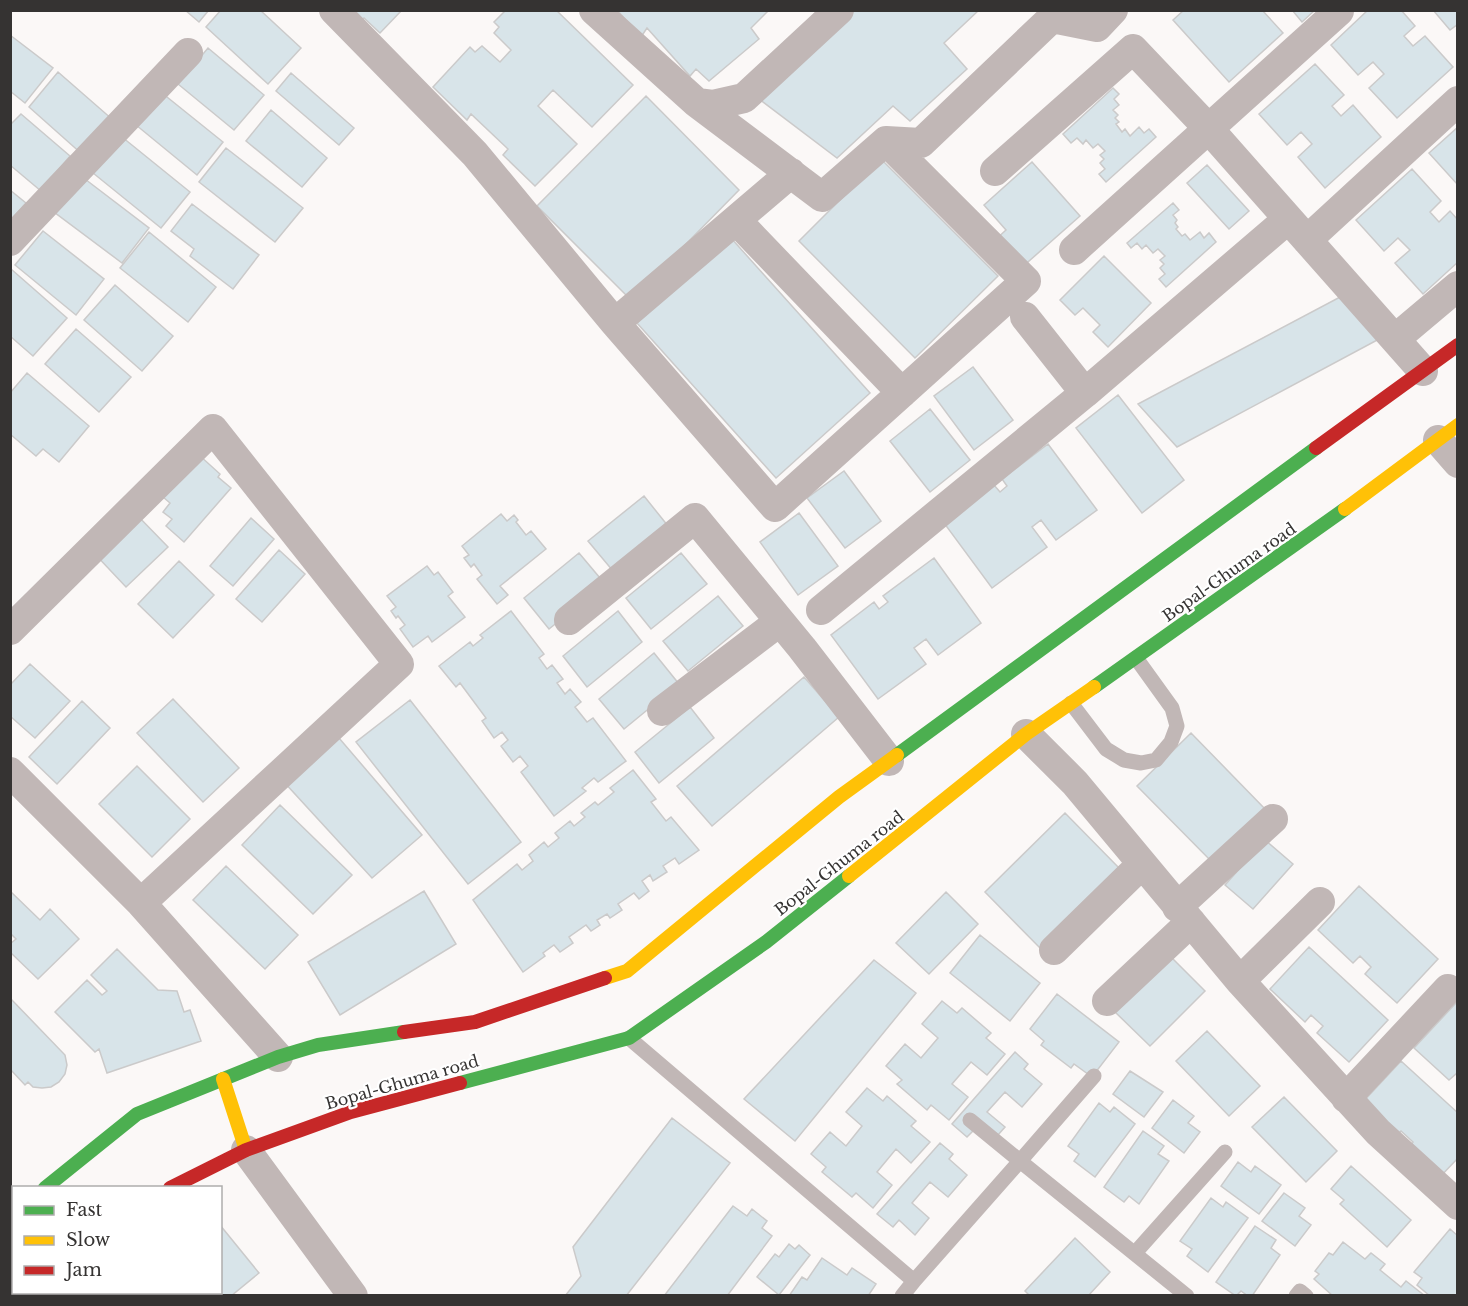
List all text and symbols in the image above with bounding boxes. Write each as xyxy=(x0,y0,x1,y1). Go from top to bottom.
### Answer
street label: Bopal-Ghuma road xyxy=(1158,518,1300,626)
street label: Bopal-Ghuma road xyxy=(770,806,908,920)
street label: Bopal-Ghuma road xyxy=(323,1050,481,1113)
legend xyxy=(12,1186,222,1294)
text: Fast xyxy=(66,1199,103,1221)
text: Slow xyxy=(66,1229,111,1251)
text: Jam xyxy=(64,1259,102,1281)

